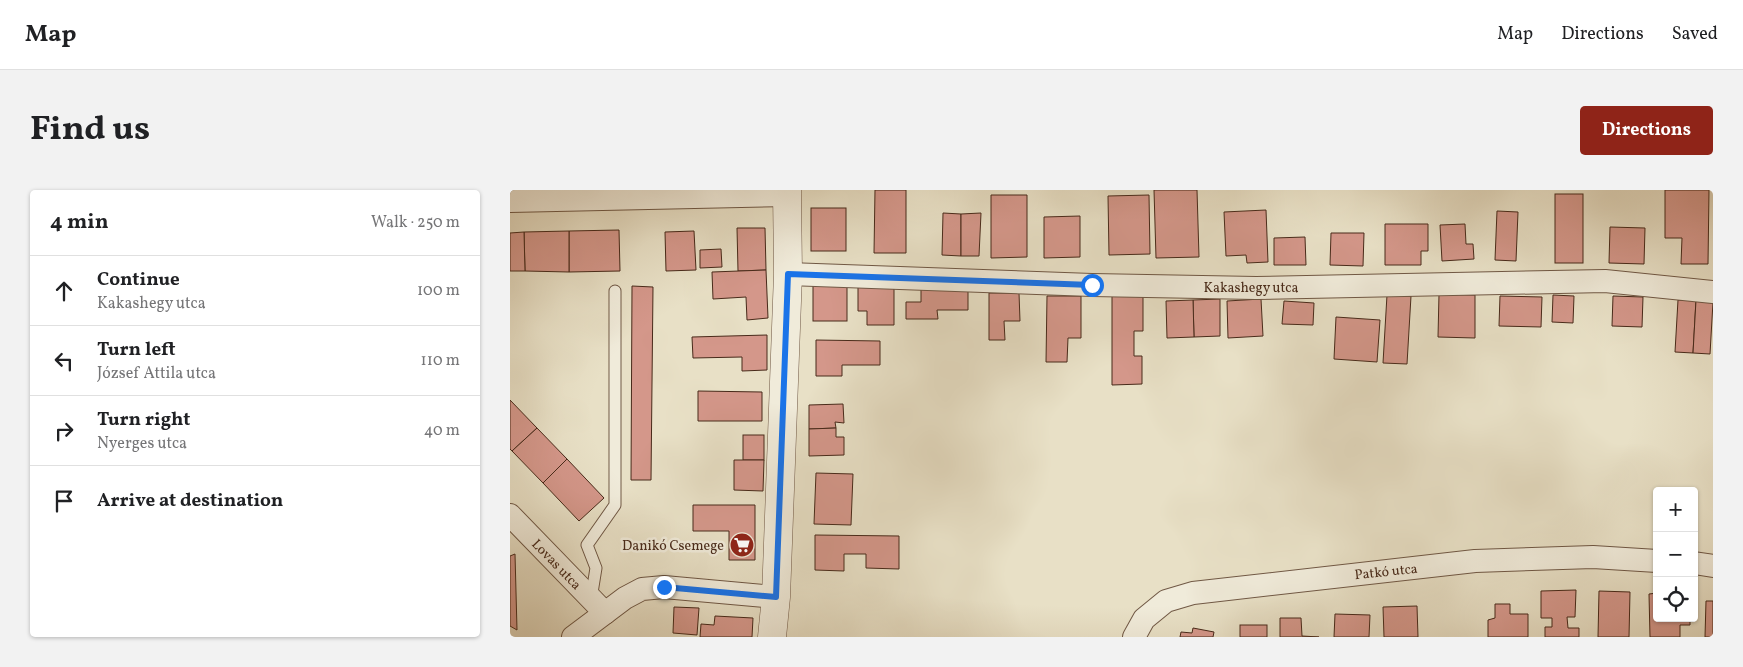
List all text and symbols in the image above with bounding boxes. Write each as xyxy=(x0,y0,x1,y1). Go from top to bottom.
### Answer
text: Map xyxy=(25,18,76,52)
text: Map xyxy=(1497,22,1533,47)
text: Directions xyxy=(1561,22,1644,47)
text: Saved xyxy=(1672,22,1718,47)
text: Find us xyxy=(30,106,150,154)
button: Directions xyxy=(1580,106,1713,155)
text: 4 min xyxy=(50,208,109,237)
text: Walk · 250 m xyxy=(371,212,460,234)
text: Continue xyxy=(97,267,180,293)
route start xyxy=(1081,274,1104,297)
icon: ahead xyxy=(50,277,78,305)
street label: Kakashegy utca xyxy=(1203,279,1299,298)
text: 100 m xyxy=(417,280,460,302)
text: Kakashegy utca xyxy=(97,293,206,315)
text: Turn left xyxy=(97,337,176,363)
icon: left xyxy=(50,347,78,375)
text: 110 m xyxy=(421,350,460,372)
text: József Attila utca xyxy=(97,363,216,385)
text: Turn right xyxy=(97,407,190,433)
icon: right xyxy=(50,417,78,445)
text: 40 m xyxy=(424,420,460,442)
text: Nyerges utca xyxy=(97,433,187,455)
icon: arrive xyxy=(50,487,78,515)
map controls xyxy=(1653,487,1698,622)
button: + xyxy=(1653,487,1698,532)
text: Arrive at destination xyxy=(97,488,283,514)
supermarket icon: Danikó Csemege xyxy=(729,532,755,558)
button: − xyxy=(1653,532,1698,577)
street label: Lovas utca xyxy=(527,535,585,595)
place label: Danikó Csemege xyxy=(622,537,724,556)
street label: Patkó utca xyxy=(1354,560,1419,585)
route end xyxy=(653,576,676,599)
button: locate xyxy=(1653,577,1698,622)

